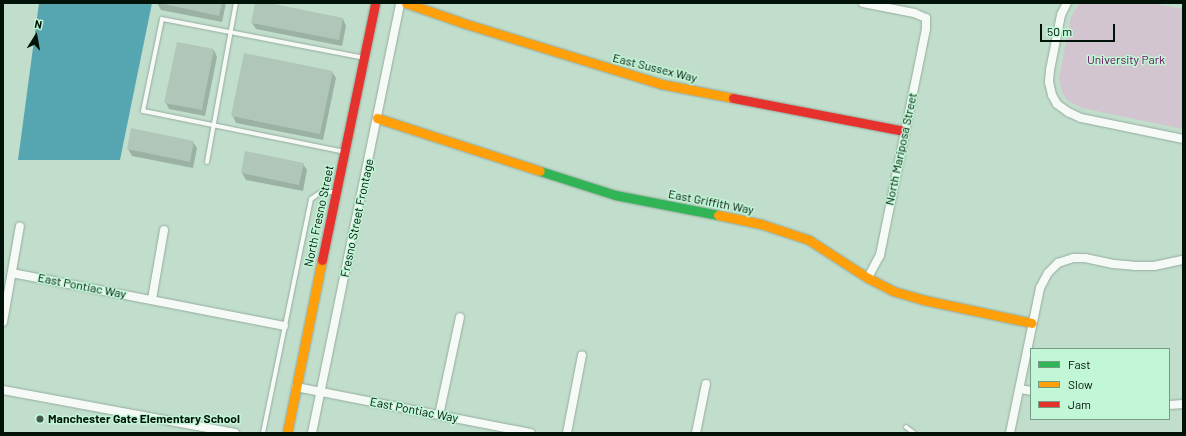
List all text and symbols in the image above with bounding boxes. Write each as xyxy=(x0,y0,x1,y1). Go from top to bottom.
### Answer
north arrow xyxy=(16,16,56,56)
scale bar xyxy=(1042,16,1117,42)
text: N xyxy=(34,17,43,31)
text: 50 m xyxy=(1047,24,1072,38)
street label: East Sussex Way xyxy=(611,51,699,85)
park label: University Park xyxy=(1087,53,1165,67)
street label: North Mariposa Street xyxy=(882,91,920,207)
street label: Fresno Street Frontage xyxy=(337,157,377,279)
street label: North Fresno Street xyxy=(301,164,337,268)
street label: East Griffith Way xyxy=(667,187,755,217)
street label: East Pontiac Way xyxy=(37,270,127,302)
legend xyxy=(1030,348,1170,420)
text: Fast xyxy=(1068,357,1091,371)
text: Slow xyxy=(1068,377,1093,391)
street label: East Pontiac Way xyxy=(369,394,459,426)
text: Jam xyxy=(1068,397,1091,411)
place label: Manchester Gate Elementary School xyxy=(48,412,240,426)
marker: Manchester Gate Elementary School xyxy=(35,414,45,424)

